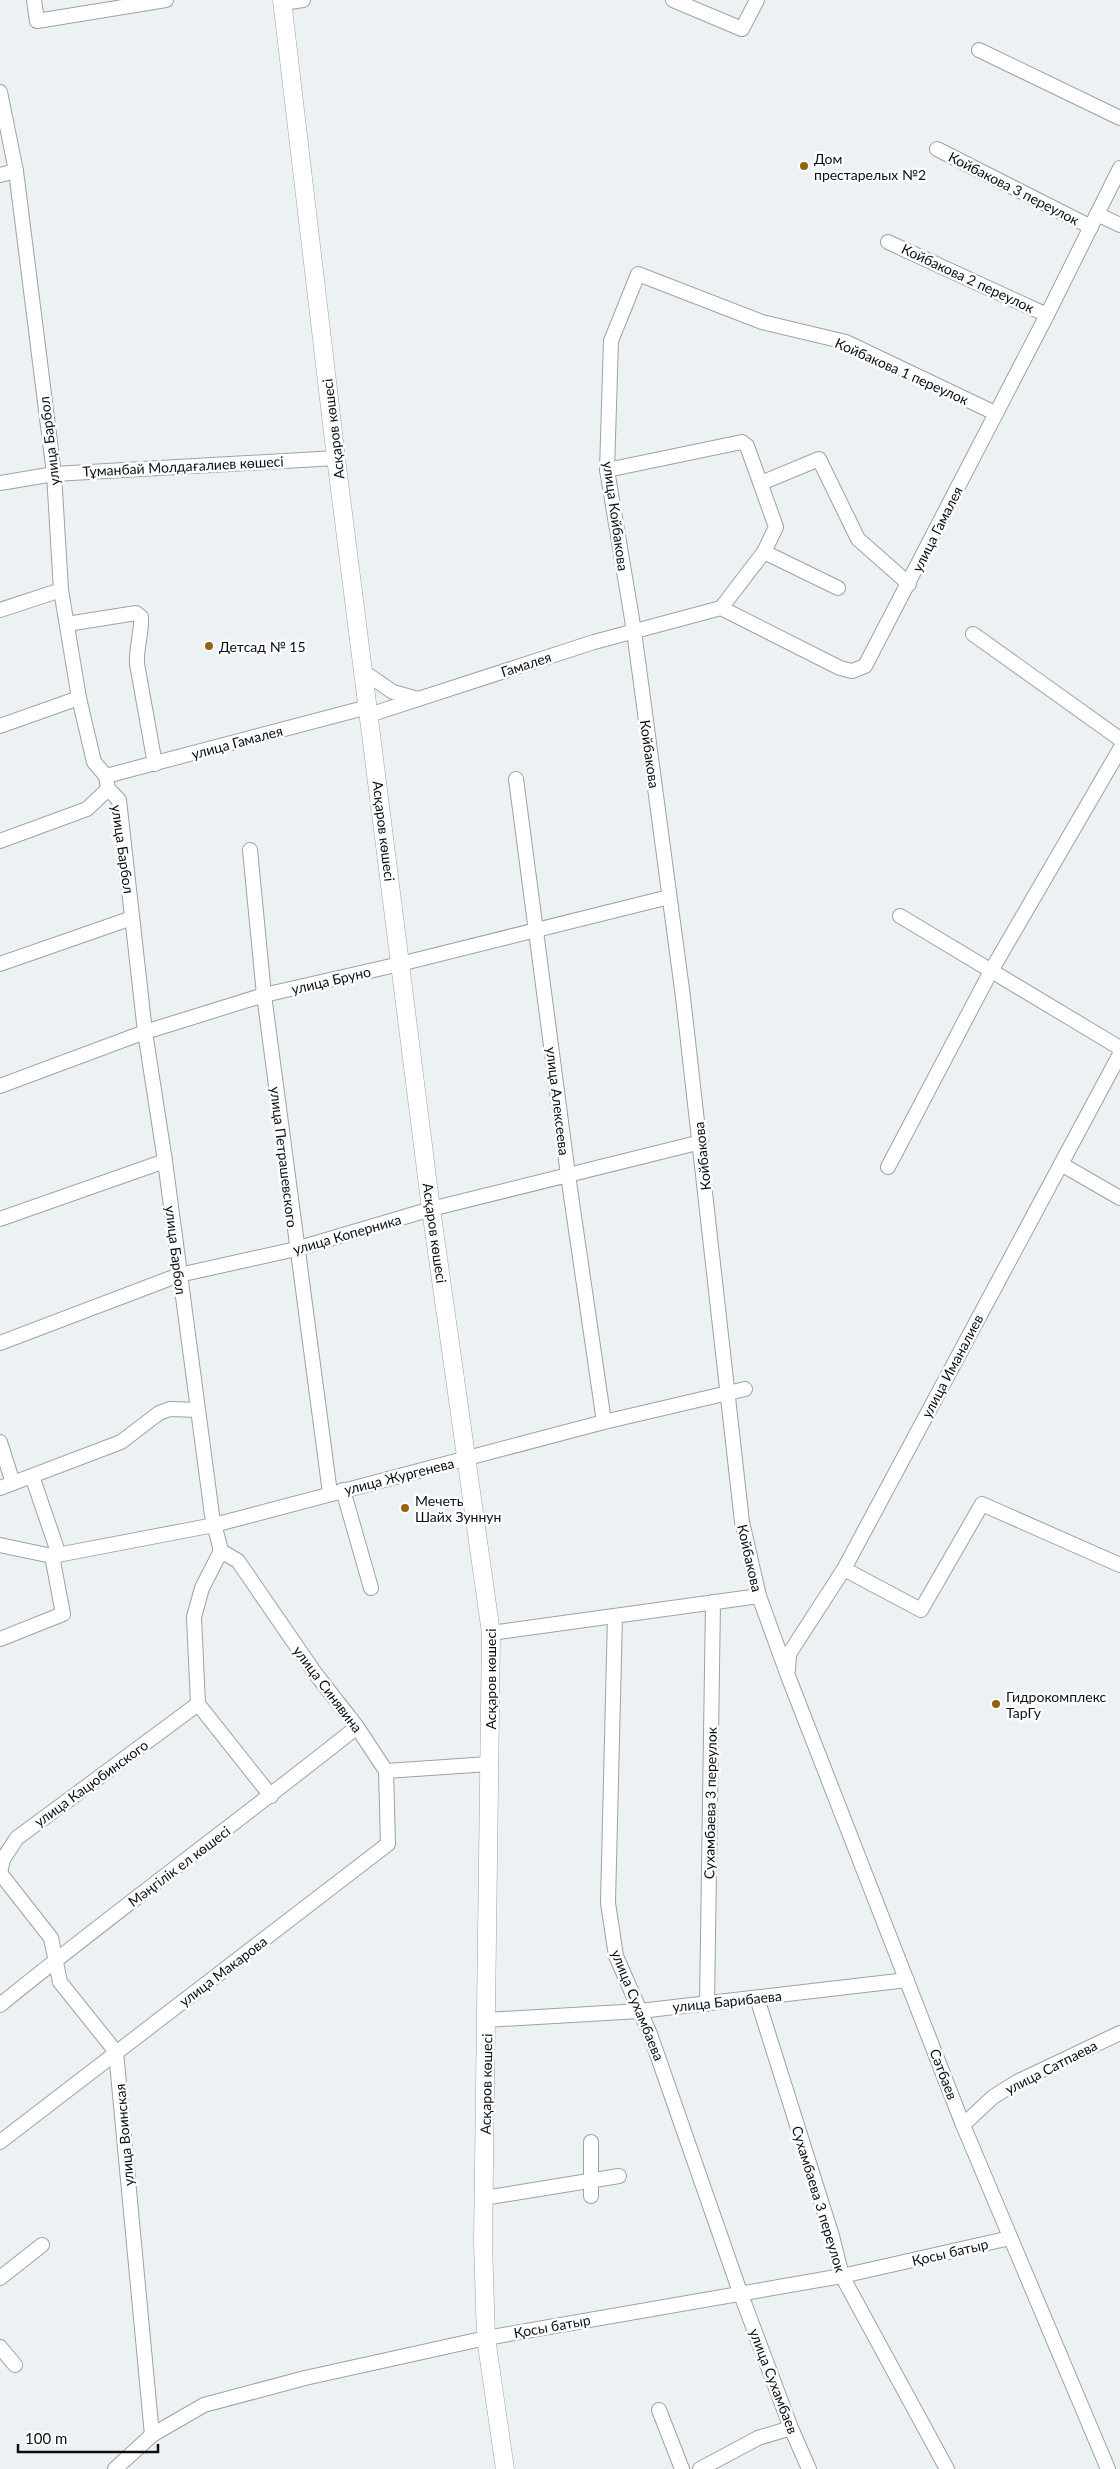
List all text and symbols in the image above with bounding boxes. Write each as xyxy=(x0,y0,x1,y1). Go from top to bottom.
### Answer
street label: Койбакова 3 переулок xyxy=(946,148,1083,229)
place label: Дом престарелых №2 xyxy=(814,150,926,183)
marker: Дом престарелых №2 xyxy=(798,160,810,172)
street label: Койбакова 2 переулок xyxy=(899,240,1038,317)
street label: Койбакова 1 переулок xyxy=(833,334,972,408)
street label: Асқаров көшесі xyxy=(318,378,348,480)
street label: улица Барбол xyxy=(35,396,63,486)
street label: Тұманбай Молдағалиев көшесі xyxy=(82,452,284,480)
street label: улица Койбакова xyxy=(600,460,632,572)
street label: улица Гамалея xyxy=(908,483,966,575)
place label: Детсад № 15 xyxy=(219,638,306,655)
marker: Детсад № 15 xyxy=(203,640,215,652)
street label: Гамалея xyxy=(499,648,553,680)
street label: Койбакова xyxy=(637,719,663,789)
street label: улица Гамалея xyxy=(190,722,284,762)
street label: Асқаров көшесі xyxy=(369,780,399,882)
street label: улица Барбол xyxy=(108,804,138,894)
street label: улица Бруно xyxy=(290,963,372,997)
street label: улица Алексеева xyxy=(543,1046,573,1156)
street label: улица Петрашевского xyxy=(267,1086,301,1229)
street label: Койбакова xyxy=(690,1121,714,1191)
street label: Асқаров көшесі xyxy=(420,1182,450,1284)
street label: улица Барбол xyxy=(162,1205,190,1295)
street label: улица Коперника xyxy=(291,1210,403,1258)
street label: улица Иманалиев xyxy=(918,1311,986,1421)
street label: улица Жургенева xyxy=(342,1454,456,1498)
place label: Мечеть Шайх Зуннун xyxy=(415,1492,501,1525)
marker: Мечеть Шайх Зуннун xyxy=(399,1502,411,1514)
street label: Койбакова xyxy=(734,1523,766,1593)
street label: Асқаров көшесі xyxy=(482,1628,499,1730)
street label: улица Синявина xyxy=(290,1642,366,1736)
place label: Гидрокомплекс ТарГу xyxy=(1006,1688,1107,1721)
marker: Гидрокомплекс ТарГу xyxy=(990,1698,1002,1710)
street label: Сухамбаева 3 переулок xyxy=(700,1726,720,1879)
street label: улица Кацюбинского xyxy=(31,1736,151,1830)
street label: Мәңгілік ел көшесі xyxy=(125,1822,233,1910)
street label: улица Макарова xyxy=(176,1932,270,2010)
street label: улица Сухамбаева xyxy=(608,1947,668,2063)
street label: улица Барибаева xyxy=(672,1987,783,2015)
street label: Асқаров көшесі xyxy=(477,2033,495,2135)
street label: улица Сатпаева xyxy=(1002,2036,1100,2098)
street label: Сәтбаев xyxy=(927,2046,961,2102)
street label: улица Воинская xyxy=(111,2083,137,2187)
street label: Сухамбаева 3 переулок xyxy=(789,2124,850,2275)
street label: Қосы батыр xyxy=(910,2235,990,2269)
street label: Қосы батыр xyxy=(512,2311,592,2341)
street label: улица Сухамбаев xyxy=(746,2326,802,2436)
scale bar xyxy=(18,2422,158,2454)
text: 100 m xyxy=(25,2429,67,2447)

